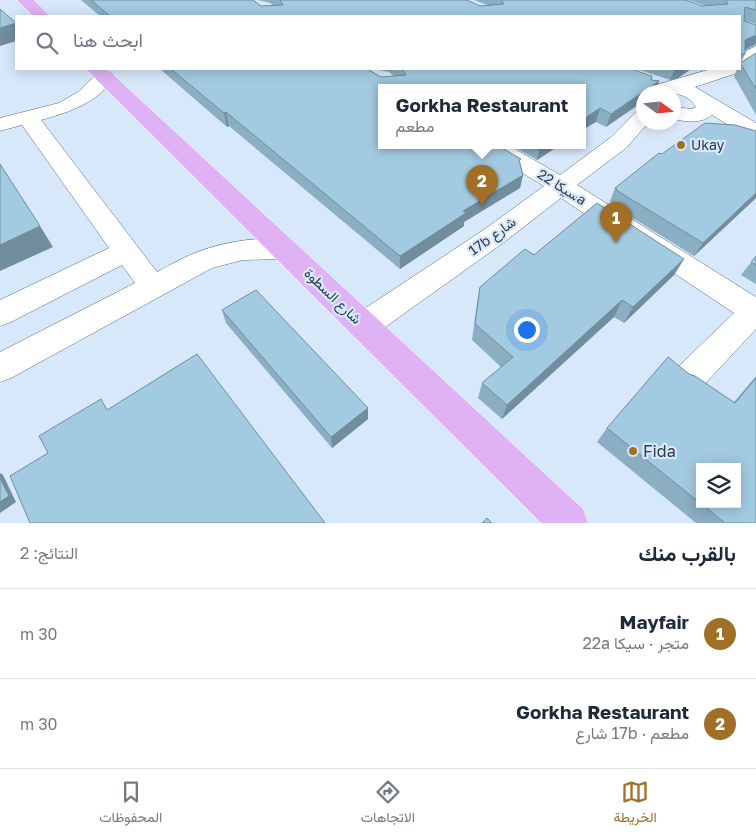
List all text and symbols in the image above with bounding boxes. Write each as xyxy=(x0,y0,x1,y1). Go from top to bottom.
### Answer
search box xyxy=(15,15,741,70)
text: ابحث هنا xyxy=(73,28,143,51)
icon: search xyxy=(33,29,61,57)
popup xyxy=(378,84,586,149)
north arrow xyxy=(636,85,681,130)
text: Gorkha Restaurant xyxy=(396,93,568,116)
text: مطعم xyxy=(396,116,434,136)
place label: Ukay xyxy=(691,136,725,153)
marker: Ukay xyxy=(675,139,687,151)
pin: 2 xyxy=(466,165,498,206)
street label: سيكا 22a xyxy=(535,165,590,208)
pin: 1 xyxy=(600,202,632,243)
street label: 17b شارع xyxy=(465,213,521,261)
street label: شارع السطوة xyxy=(299,264,365,329)
your location xyxy=(514,317,540,343)
place label: Fida xyxy=(643,441,676,461)
marker: Fida xyxy=(627,445,639,457)
map controls xyxy=(696,463,741,508)
button: layers xyxy=(696,463,741,508)
text: بالقرب منك xyxy=(639,540,736,566)
text: النتائج: 2 xyxy=(20,543,78,563)
text: Mayfair xyxy=(620,610,689,633)
text: 30 m xyxy=(20,624,57,644)
text: 1 xyxy=(716,624,724,644)
text: متجر · سيكا 22a xyxy=(582,633,689,653)
text: Gorkha Restaurant xyxy=(516,700,689,723)
text: 30 m xyxy=(20,714,57,734)
text: 2 xyxy=(715,714,725,734)
text: مطعم · 17b شارع xyxy=(575,723,689,743)
tab: المحفوظات xyxy=(99,778,162,830)
tab: الاتجاهات xyxy=(361,778,415,830)
tab: الخريطة xyxy=(613,778,657,830)

